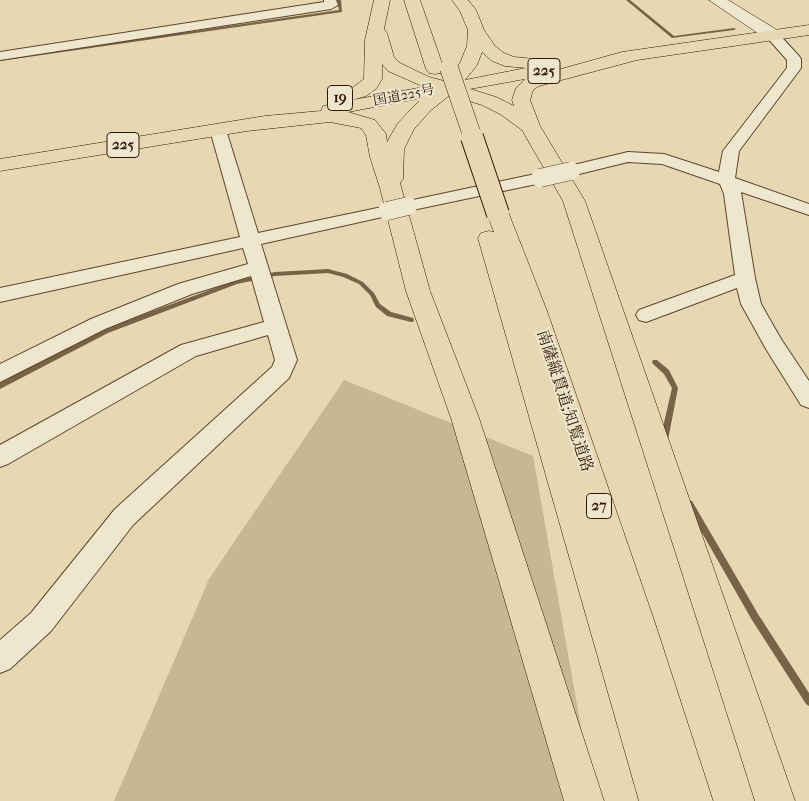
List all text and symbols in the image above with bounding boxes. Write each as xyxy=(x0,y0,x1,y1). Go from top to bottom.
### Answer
road number: 225 xyxy=(528,58,560,84)
street label: 国道225号 xyxy=(372,82,436,110)
road number: 19 xyxy=(328,86,352,110)
road number: 225 xyxy=(107,132,139,158)
street label: 南薩縦貫道;知覧道路 xyxy=(532,328,596,474)
road number: 27 xyxy=(586,494,612,518)

